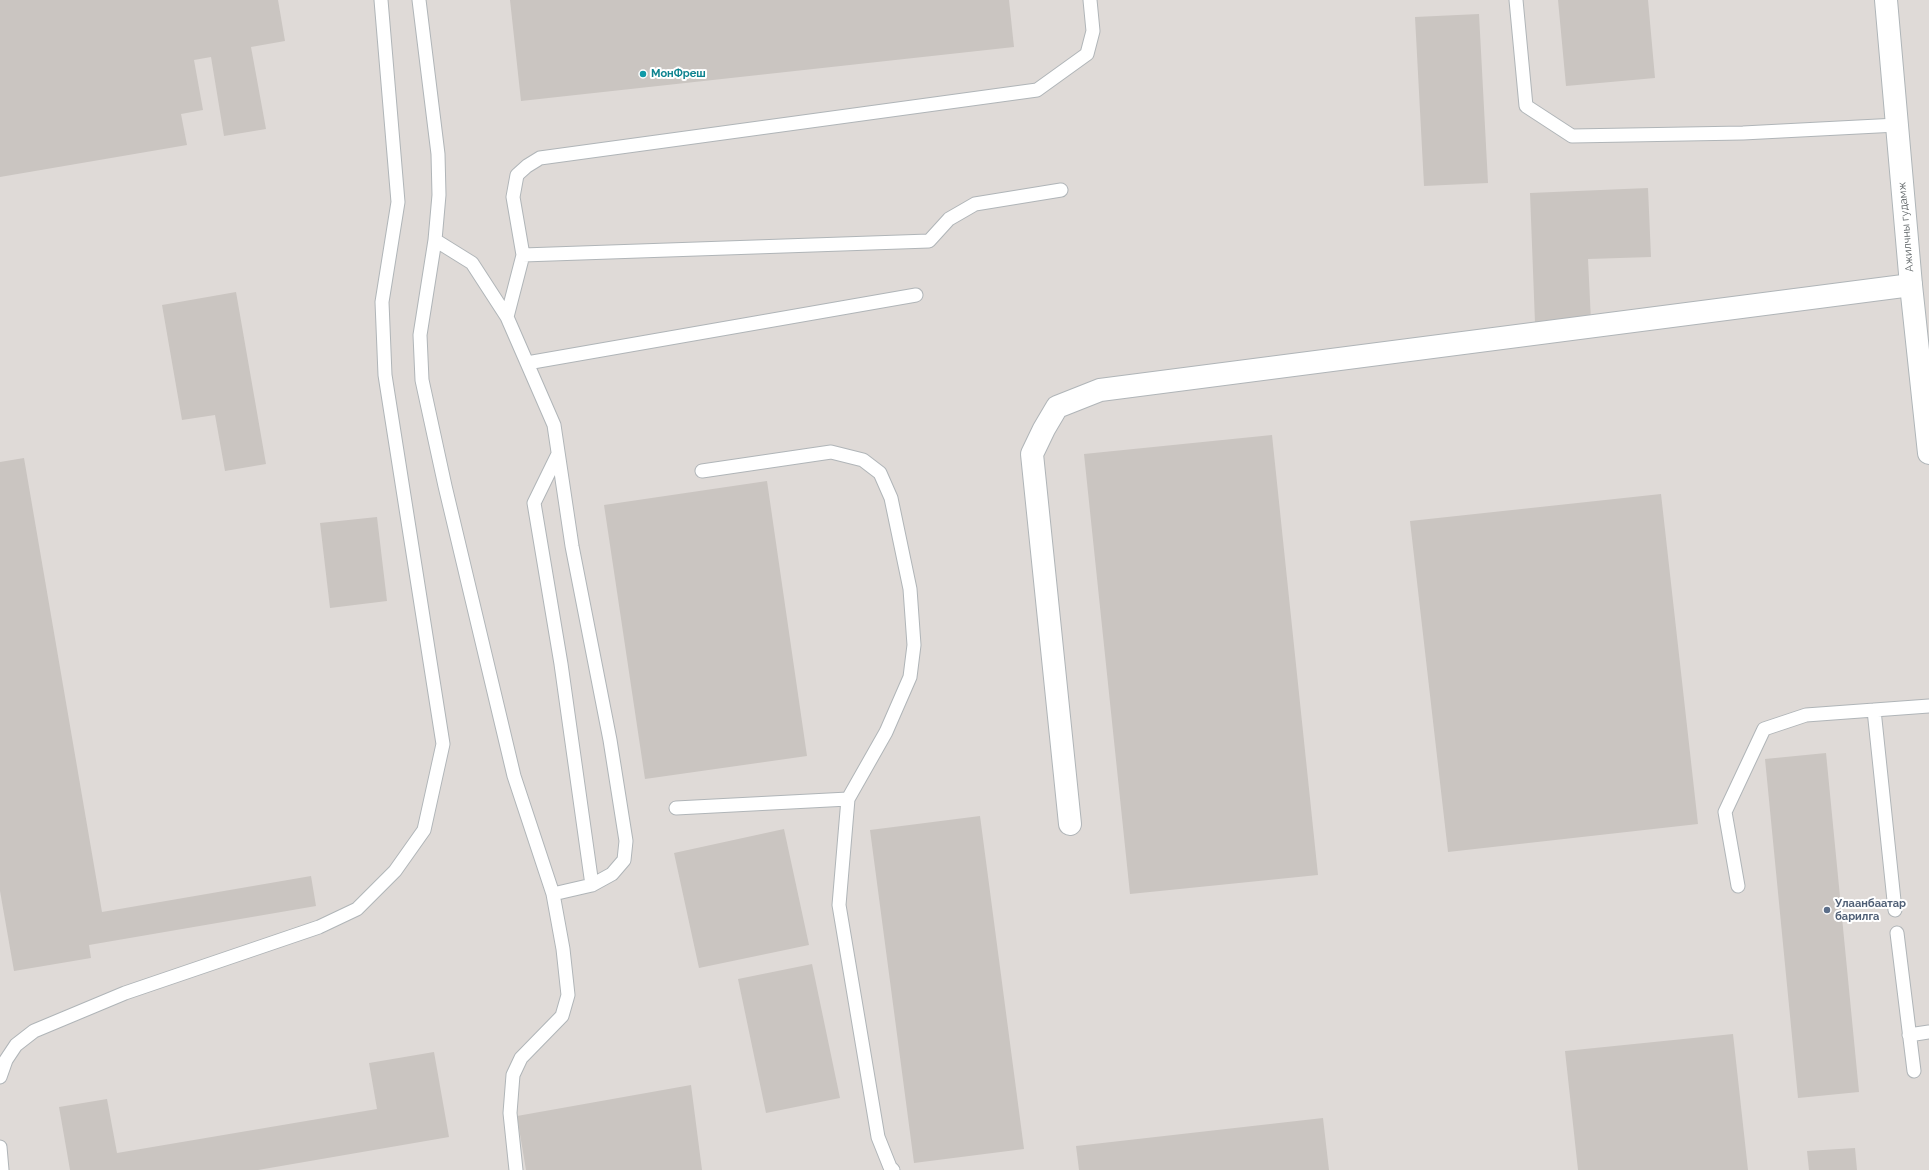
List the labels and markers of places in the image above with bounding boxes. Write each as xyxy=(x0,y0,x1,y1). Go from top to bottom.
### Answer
place label: МонФреш xyxy=(651,67,706,81)
marker: МонФреш xyxy=(638,69,648,79)
place label: Улаанбаатар барилга xyxy=(1835,897,1906,923)
marker: Улаанбаатар барилга xyxy=(1822,905,1832,915)

